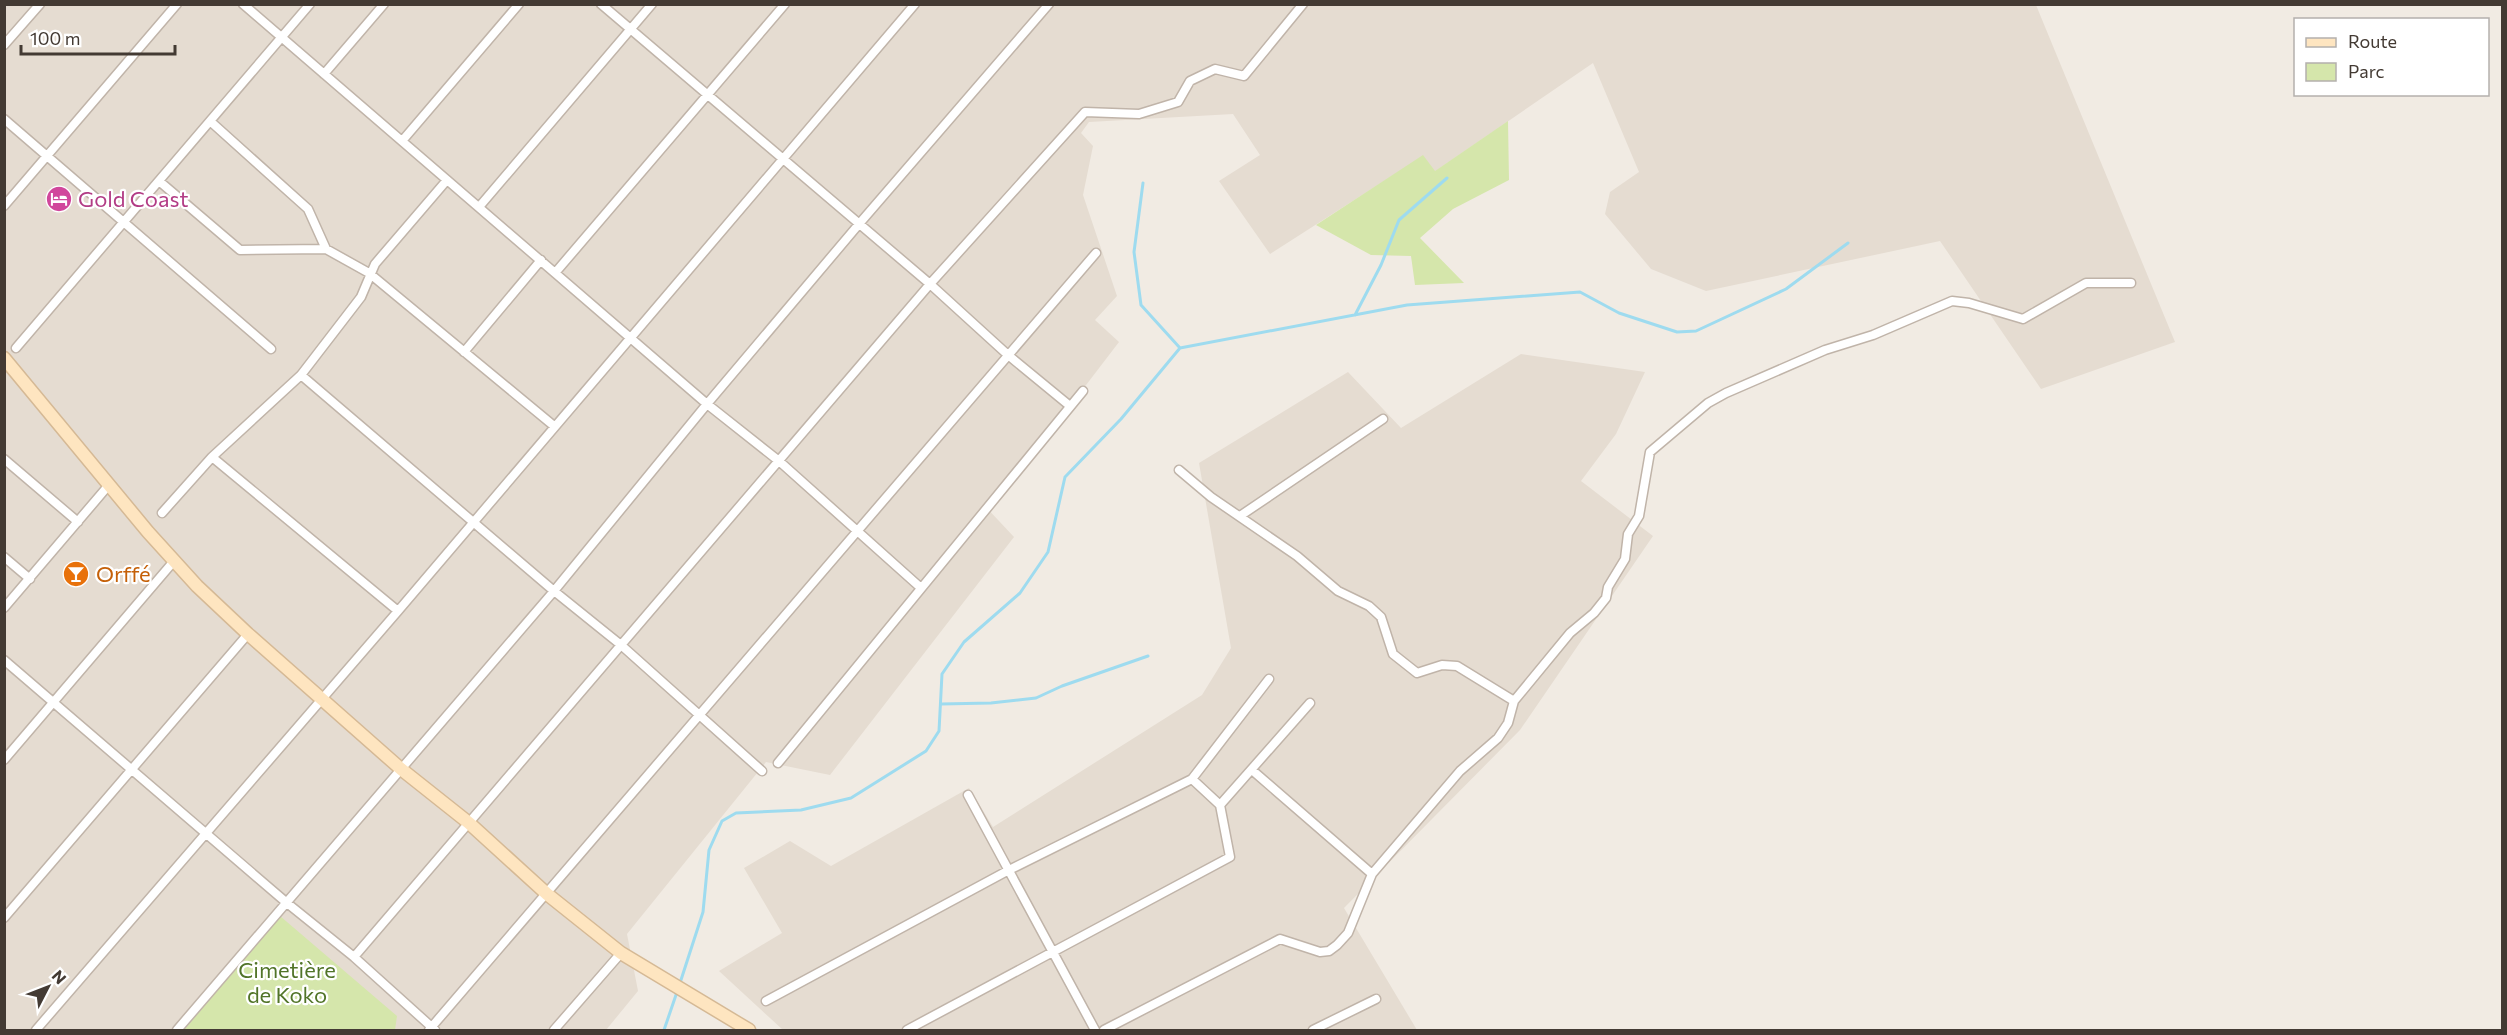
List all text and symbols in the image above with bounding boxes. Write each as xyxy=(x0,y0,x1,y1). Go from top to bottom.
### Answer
scale bar xyxy=(21,18,176,56)
legend xyxy=(2294,18,2489,96)
text: 100 m xyxy=(30,27,80,49)
text: Route xyxy=(2348,30,2397,52)
text: Parc xyxy=(2348,60,2385,82)
hotel icon: Gold Coast xyxy=(44,184,74,214)
place label: Gold Coast xyxy=(78,185,188,212)
bar icon: Orffé xyxy=(61,559,91,589)
place label: Orffé xyxy=(96,560,151,587)
park label: Cimetière de Koko xyxy=(238,956,336,1008)
north arrow xyxy=(18,957,78,1017)
text: N xyxy=(48,966,71,987)

